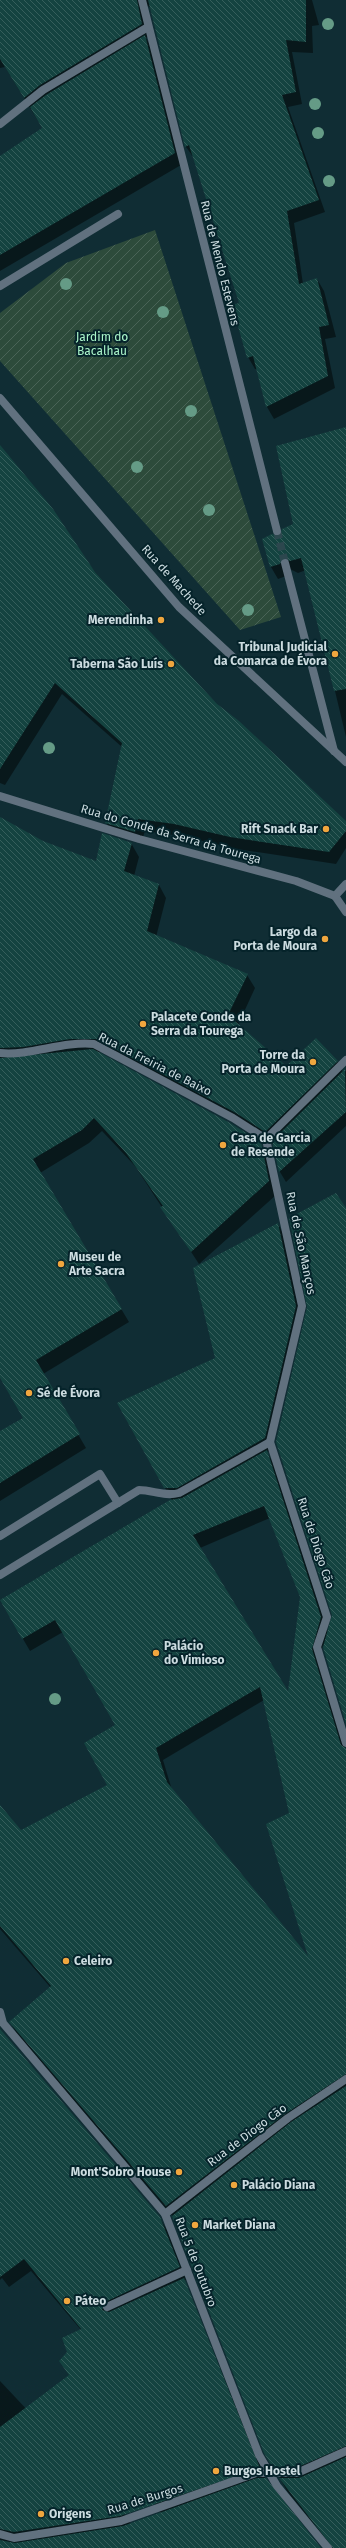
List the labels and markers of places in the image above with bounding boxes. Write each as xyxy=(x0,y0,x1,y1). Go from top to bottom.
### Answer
place label: Merendinha xyxy=(88,613,153,627)
marker: Merendinha xyxy=(156,615,166,625)
place label: Tribunal Judicial da Comarca de Évora xyxy=(214,640,327,668)
marker: Tribunal Judicial da Comarca de Évora xyxy=(330,649,340,659)
place label: Taberna São Luís xyxy=(70,657,163,671)
marker: Taberna São Luís xyxy=(166,659,176,669)
place label: Rift Snack Bar xyxy=(241,822,318,836)
marker: Rift Snack Bar xyxy=(321,824,331,834)
place label: Largo da Porta de Moura xyxy=(233,925,317,953)
marker: Largo da Porta de Moura xyxy=(320,934,330,944)
place label: Palacete Conde da Serra da Tourega xyxy=(151,1010,252,1038)
marker: Palacete Conde da Serra da Tourega xyxy=(138,1019,148,1029)
place label: Torre da Porta de Moura xyxy=(221,1048,305,1076)
marker: Torre da Porta de Moura xyxy=(308,1057,318,1067)
place label: Casa de Garcia de Resende xyxy=(231,1131,311,1159)
marker: Casa de Garcia de Resende xyxy=(218,1140,228,1150)
place label: Museu de Arte Sacra xyxy=(68,1250,125,1278)
marker: Museu de Arte Sacra xyxy=(56,1259,66,1269)
place label: Sé de Évora xyxy=(37,1384,101,1400)
marker: Sé de Évora xyxy=(24,1388,34,1398)
place label: Palácio do Vimioso xyxy=(164,1639,225,1667)
marker: Palácio do Vimioso xyxy=(151,1648,161,1658)
place label: Celeiro xyxy=(74,1954,112,1968)
marker: Celeiro xyxy=(61,1956,71,1966)
place label: Mont'Sobro House xyxy=(71,2165,171,2179)
marker: Mont'Sobro House xyxy=(174,2167,184,2177)
place label: Palácio Diana xyxy=(242,2178,316,2192)
marker: Palácio Diana xyxy=(229,2180,239,2190)
place label: Market Diana xyxy=(203,2218,276,2232)
marker: Market Diana xyxy=(190,2220,200,2230)
place label: Páteo xyxy=(75,2294,106,2308)
marker: Páteo xyxy=(62,2296,72,2306)
place label: Burgos Hostel xyxy=(224,2464,301,2478)
marker: Burgos Hostel xyxy=(211,2466,221,2476)
place label: Origens xyxy=(49,2507,91,2521)
marker: Origens xyxy=(36,2509,46,2519)

